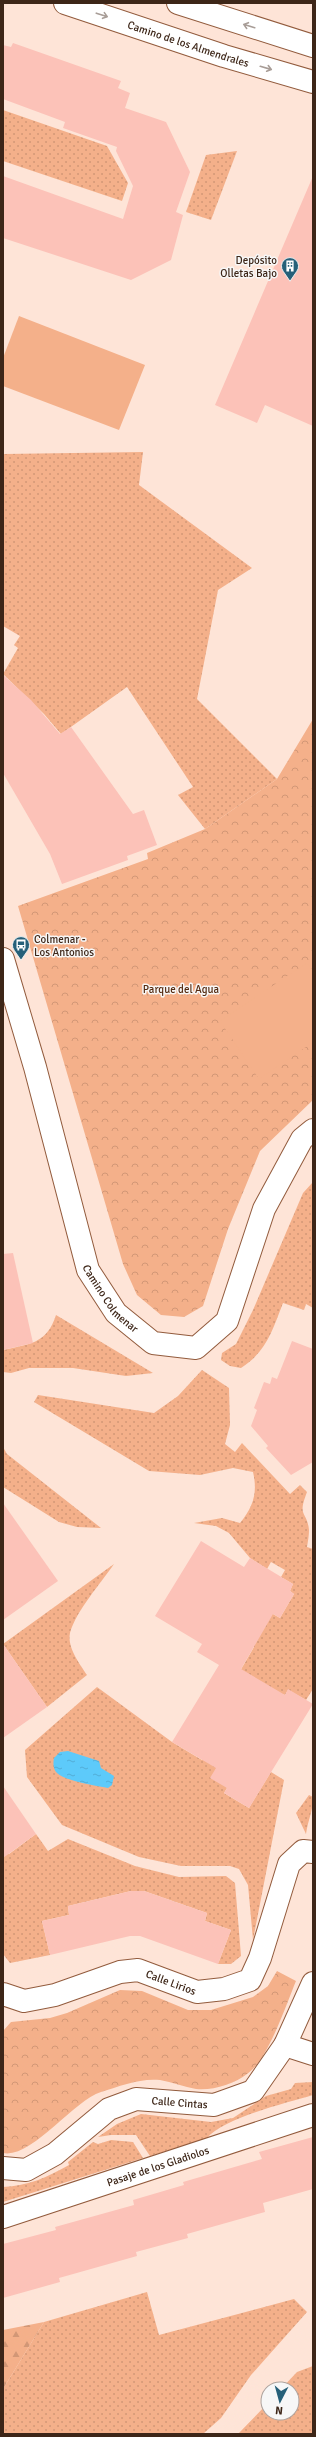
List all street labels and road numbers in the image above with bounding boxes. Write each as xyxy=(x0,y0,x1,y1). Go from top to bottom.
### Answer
street label: Camino de los Almendrales xyxy=(126,18,251,70)
street label: Camino Colmenar xyxy=(80,1263,141,1335)
street label: Calle Lirios xyxy=(144,1967,198,1998)
street label: Calle Cintas xyxy=(151,2094,208,2112)
street label: Pasaje de los Gladiolos xyxy=(105,2144,211,2189)

